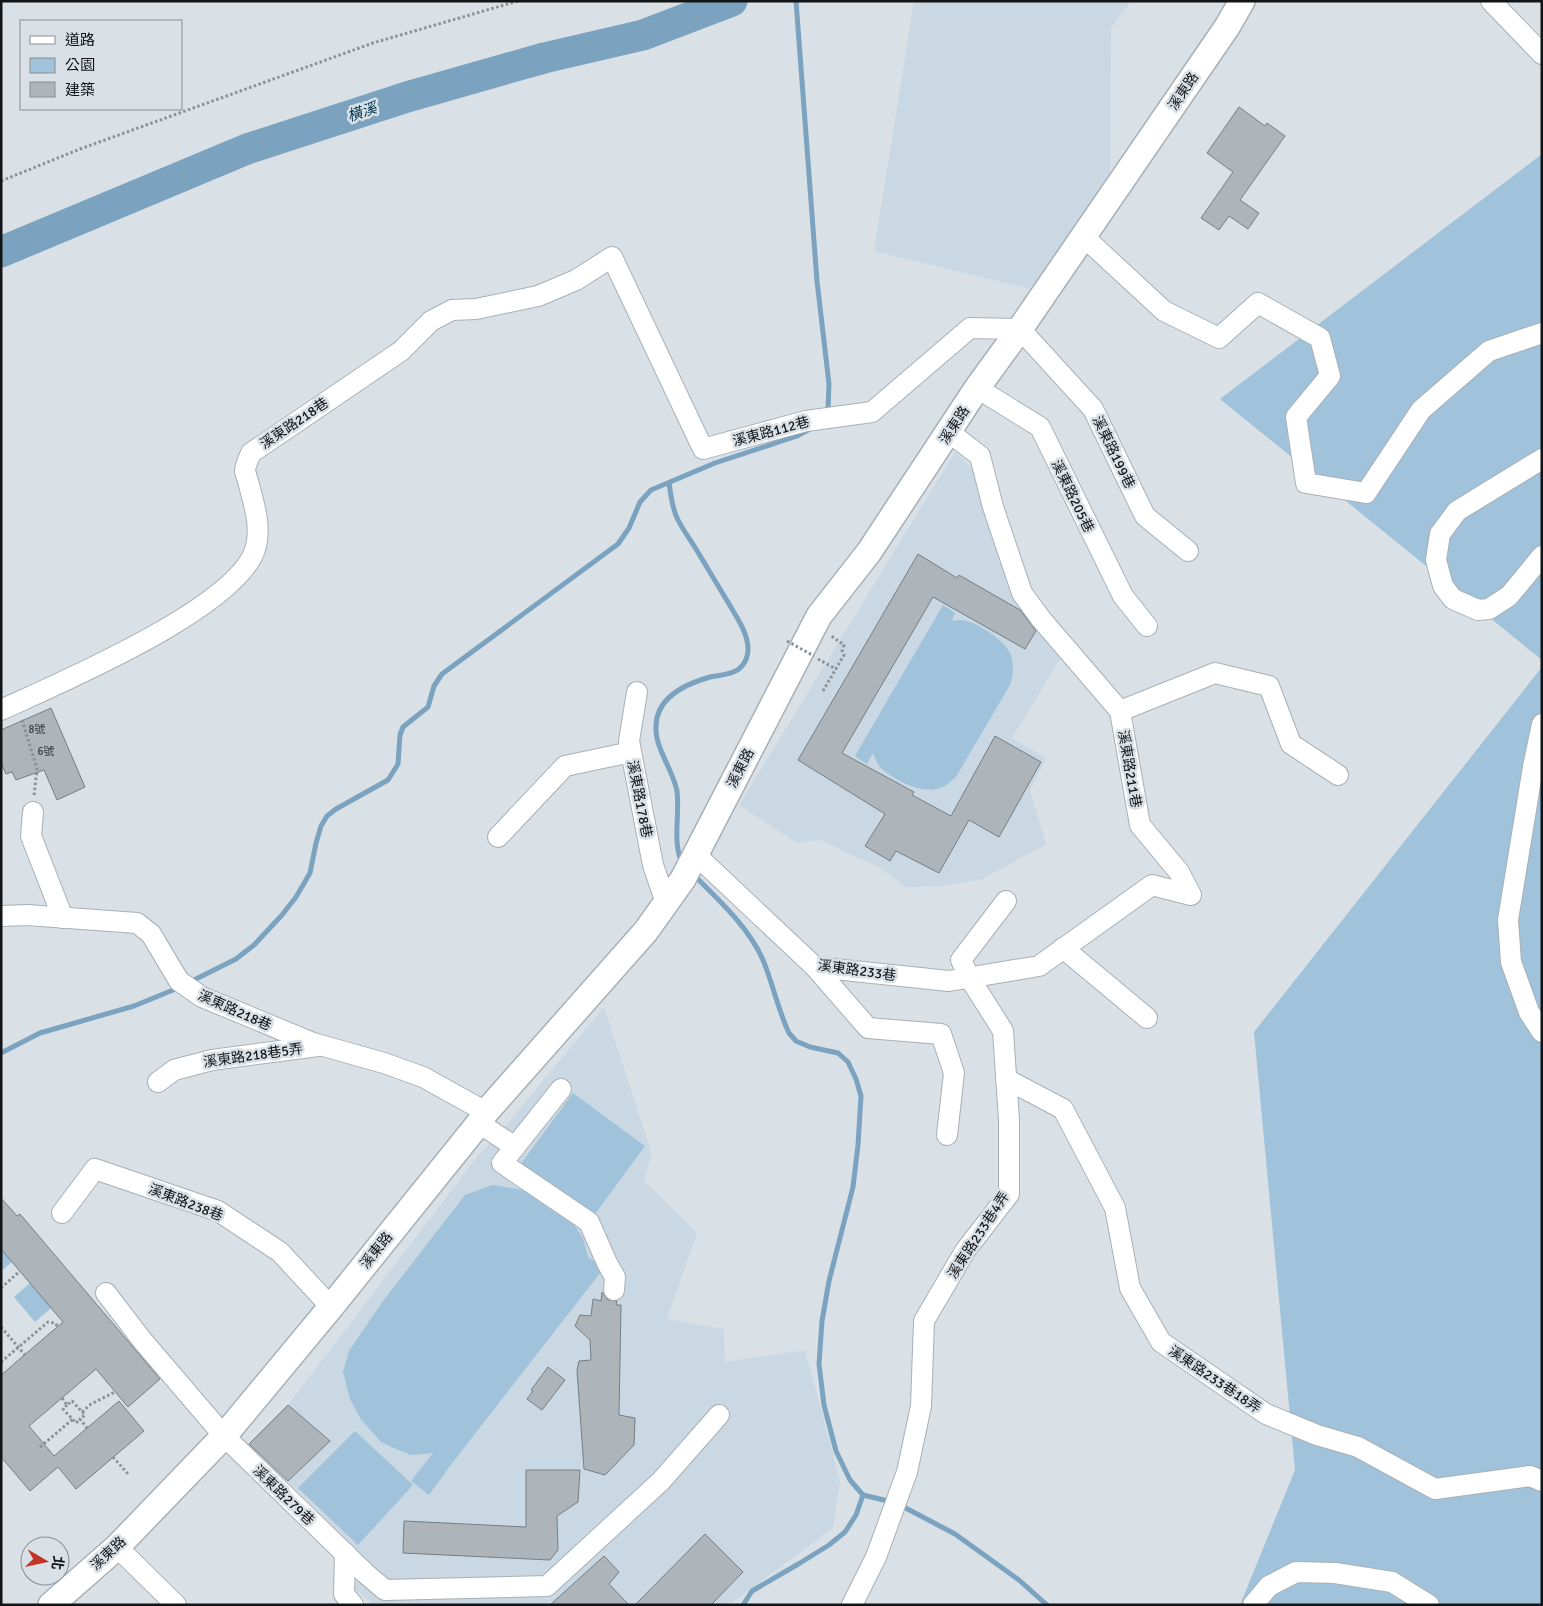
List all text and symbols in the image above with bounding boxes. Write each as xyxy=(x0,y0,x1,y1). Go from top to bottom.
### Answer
legend xyxy=(20,20,182,110)
text: 道路 xyxy=(65,31,95,49)
text: 公園 xyxy=(65,56,95,74)
street label: 溪東路 xyxy=(1165,69,1202,113)
text: 建築 xyxy=(65,81,95,99)
water label: 橫溪 xyxy=(345,98,381,125)
street label: 溪東路218巷 xyxy=(257,394,332,452)
street label: 溪東路 xyxy=(936,403,973,448)
street label: 溪東路112巷 xyxy=(731,413,811,450)
street label: 溪東路199巷 xyxy=(1089,413,1138,491)
street label: 溪東路205巷 xyxy=(1048,457,1097,535)
house number: 8號 xyxy=(29,723,45,736)
street label: 溪東路211巷 xyxy=(1114,729,1145,809)
house number: 6號 xyxy=(38,745,54,758)
street label: 溪東路 xyxy=(723,746,758,791)
street label: 溪東路178巷 xyxy=(624,759,655,839)
street label: 溪東路233巷 xyxy=(817,957,897,984)
street label: 溪東路218巷 xyxy=(195,987,274,1034)
street label: 溪東路218巷5弄 xyxy=(202,1040,304,1071)
street label: 溪東路238巷 xyxy=(146,1180,226,1225)
street label: 溪東路233巷4弄 xyxy=(944,1189,1013,1282)
street label: 溪東路 xyxy=(357,1229,396,1272)
street label: 溪東路233巷18弄 xyxy=(1165,1342,1264,1417)
street label: 溪東路279巷 xyxy=(249,1462,318,1529)
street label: 溪東路 xyxy=(87,1533,129,1574)
north arrow xyxy=(20,1536,70,1586)
text: 北 xyxy=(48,1555,67,1571)

